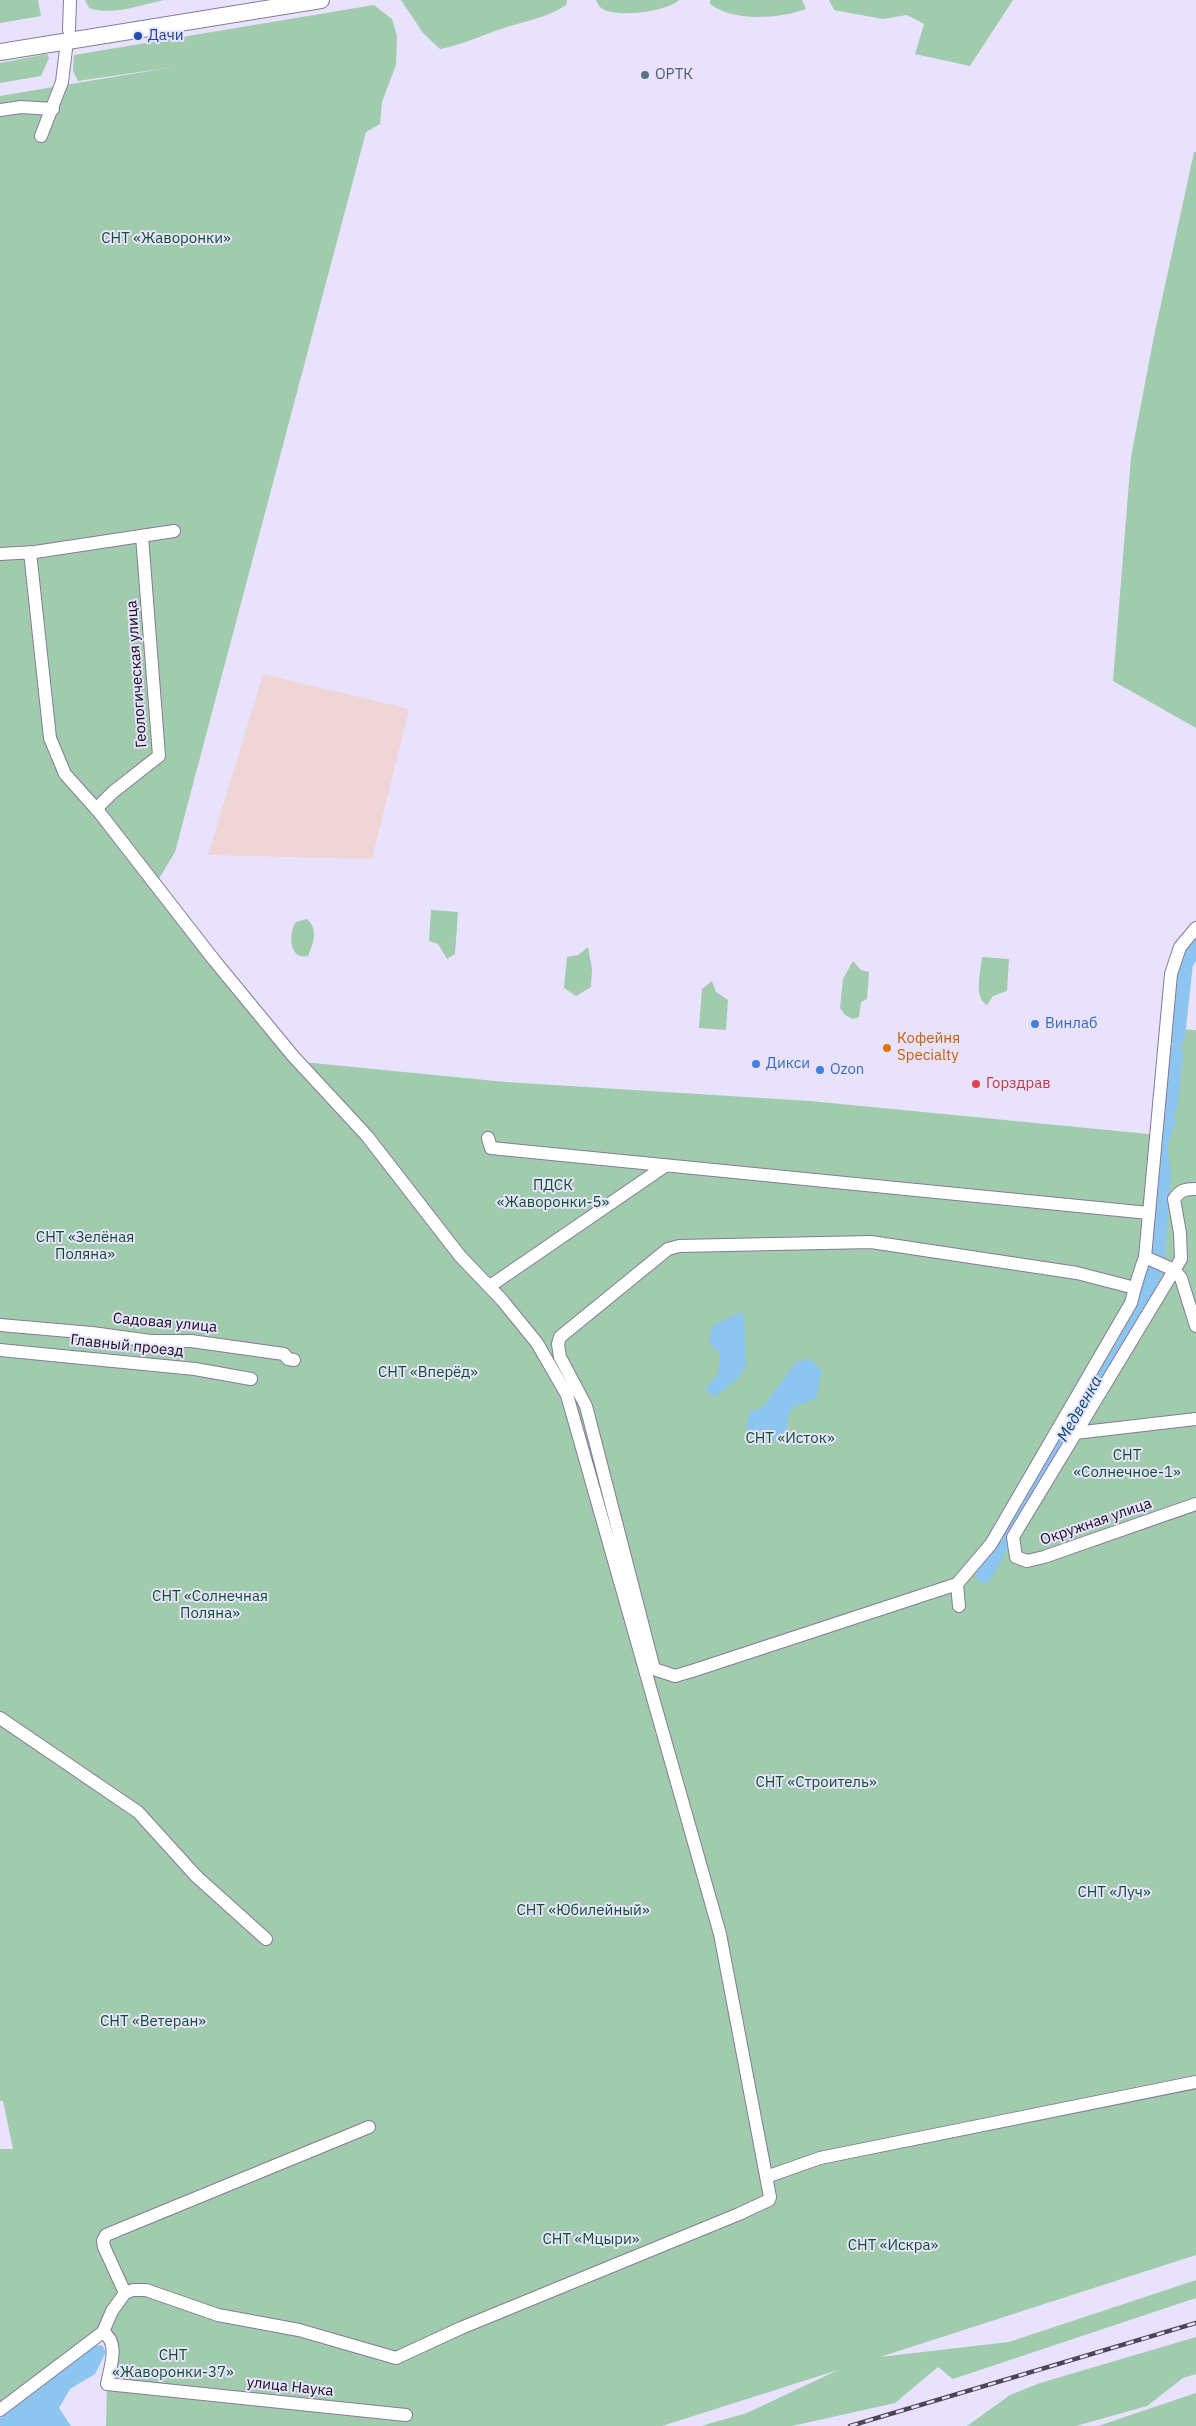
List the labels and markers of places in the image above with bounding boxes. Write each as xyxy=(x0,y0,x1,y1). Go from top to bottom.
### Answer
place label: Дачи xyxy=(148,27,184,45)
marker: Дачи xyxy=(132,30,144,42)
place label: ОРТК xyxy=(655,66,693,84)
marker: ОРТК xyxy=(639,69,651,81)
place label: Винлаб xyxy=(1045,1015,1097,1033)
marker: Винлаб xyxy=(1029,1018,1041,1030)
place label: Кофейня Specialty xyxy=(897,1030,960,1065)
marker: Кофейня Specialty xyxy=(881,1042,893,1054)
place label: Дикси xyxy=(766,1055,810,1073)
marker: Дикси xyxy=(750,1058,762,1070)
place label: Ozon xyxy=(830,1061,864,1079)
marker: Ozon xyxy=(814,1064,826,1076)
place label: Горздрав xyxy=(986,1075,1051,1093)
marker: Горздрав xyxy=(970,1078,982,1090)

